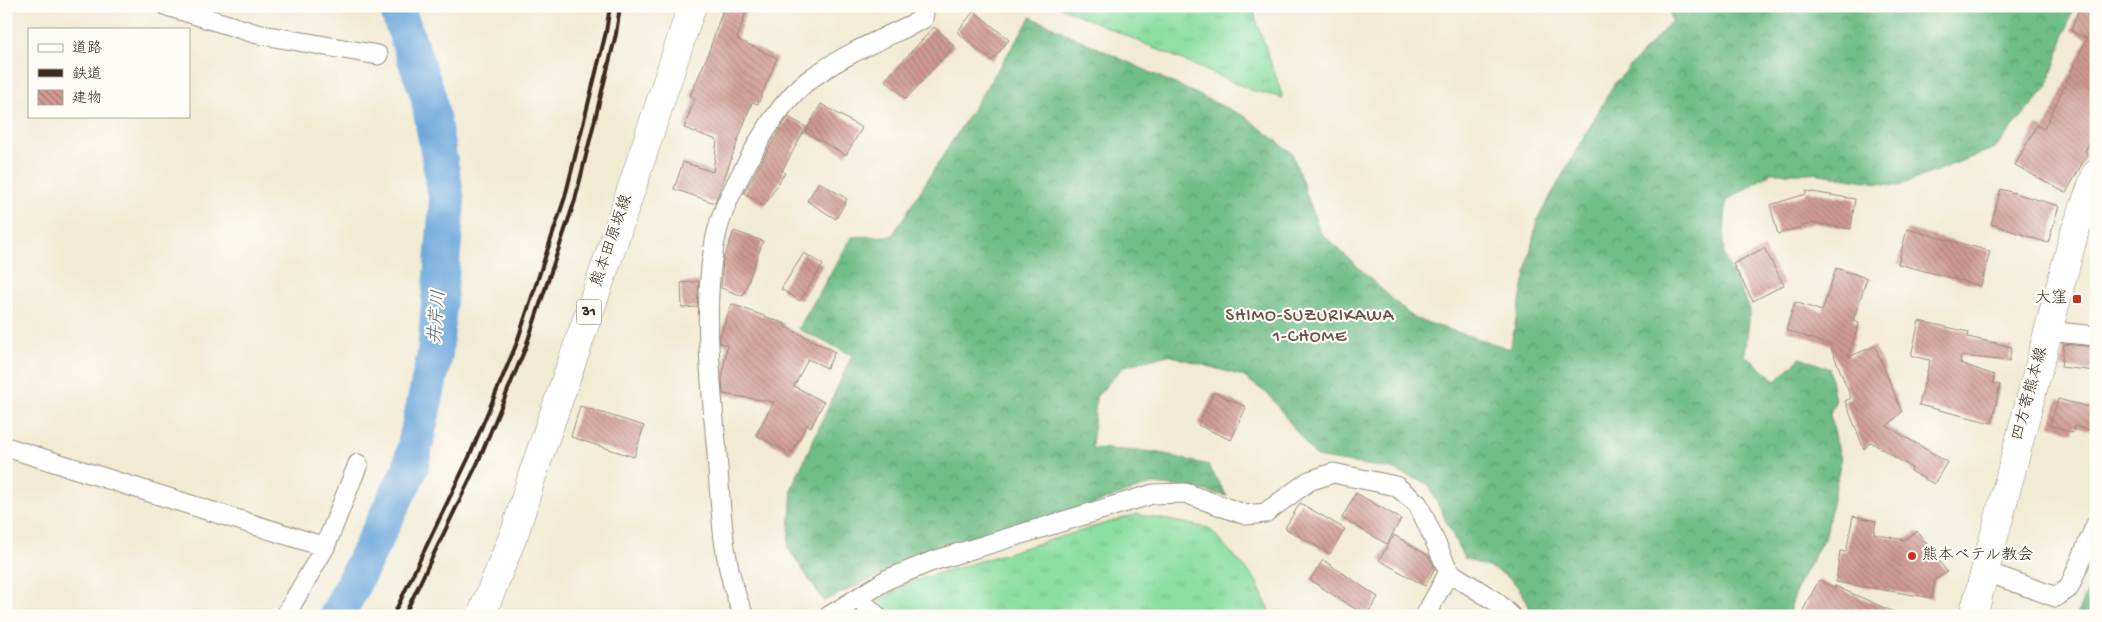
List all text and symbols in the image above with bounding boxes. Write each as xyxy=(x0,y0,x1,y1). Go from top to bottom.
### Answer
legend xyxy=(28,28,190,118)
text: 道路 xyxy=(72,40,102,58)
text: 鉄道 xyxy=(72,66,102,84)
text: 建物 xyxy=(72,90,102,108)
street label: 熊本田原坂線 xyxy=(586,192,638,289)
place label: 大窪 xyxy=(2035,288,2067,309)
water label: 井芹川 xyxy=(424,289,451,345)
marker: 大窪 xyxy=(2071,293,2083,305)
road number: 31 xyxy=(576,300,602,324)
district label: SHIMO-SUZURIKAWA 1-CHOME xyxy=(1226,306,1395,348)
street label: 四方寄熊本線 xyxy=(2007,345,2053,443)
place label: 熊本ベテル教会 xyxy=(1922,545,2033,566)
marker: 熊本ベテル教会 xyxy=(1906,550,1918,562)

